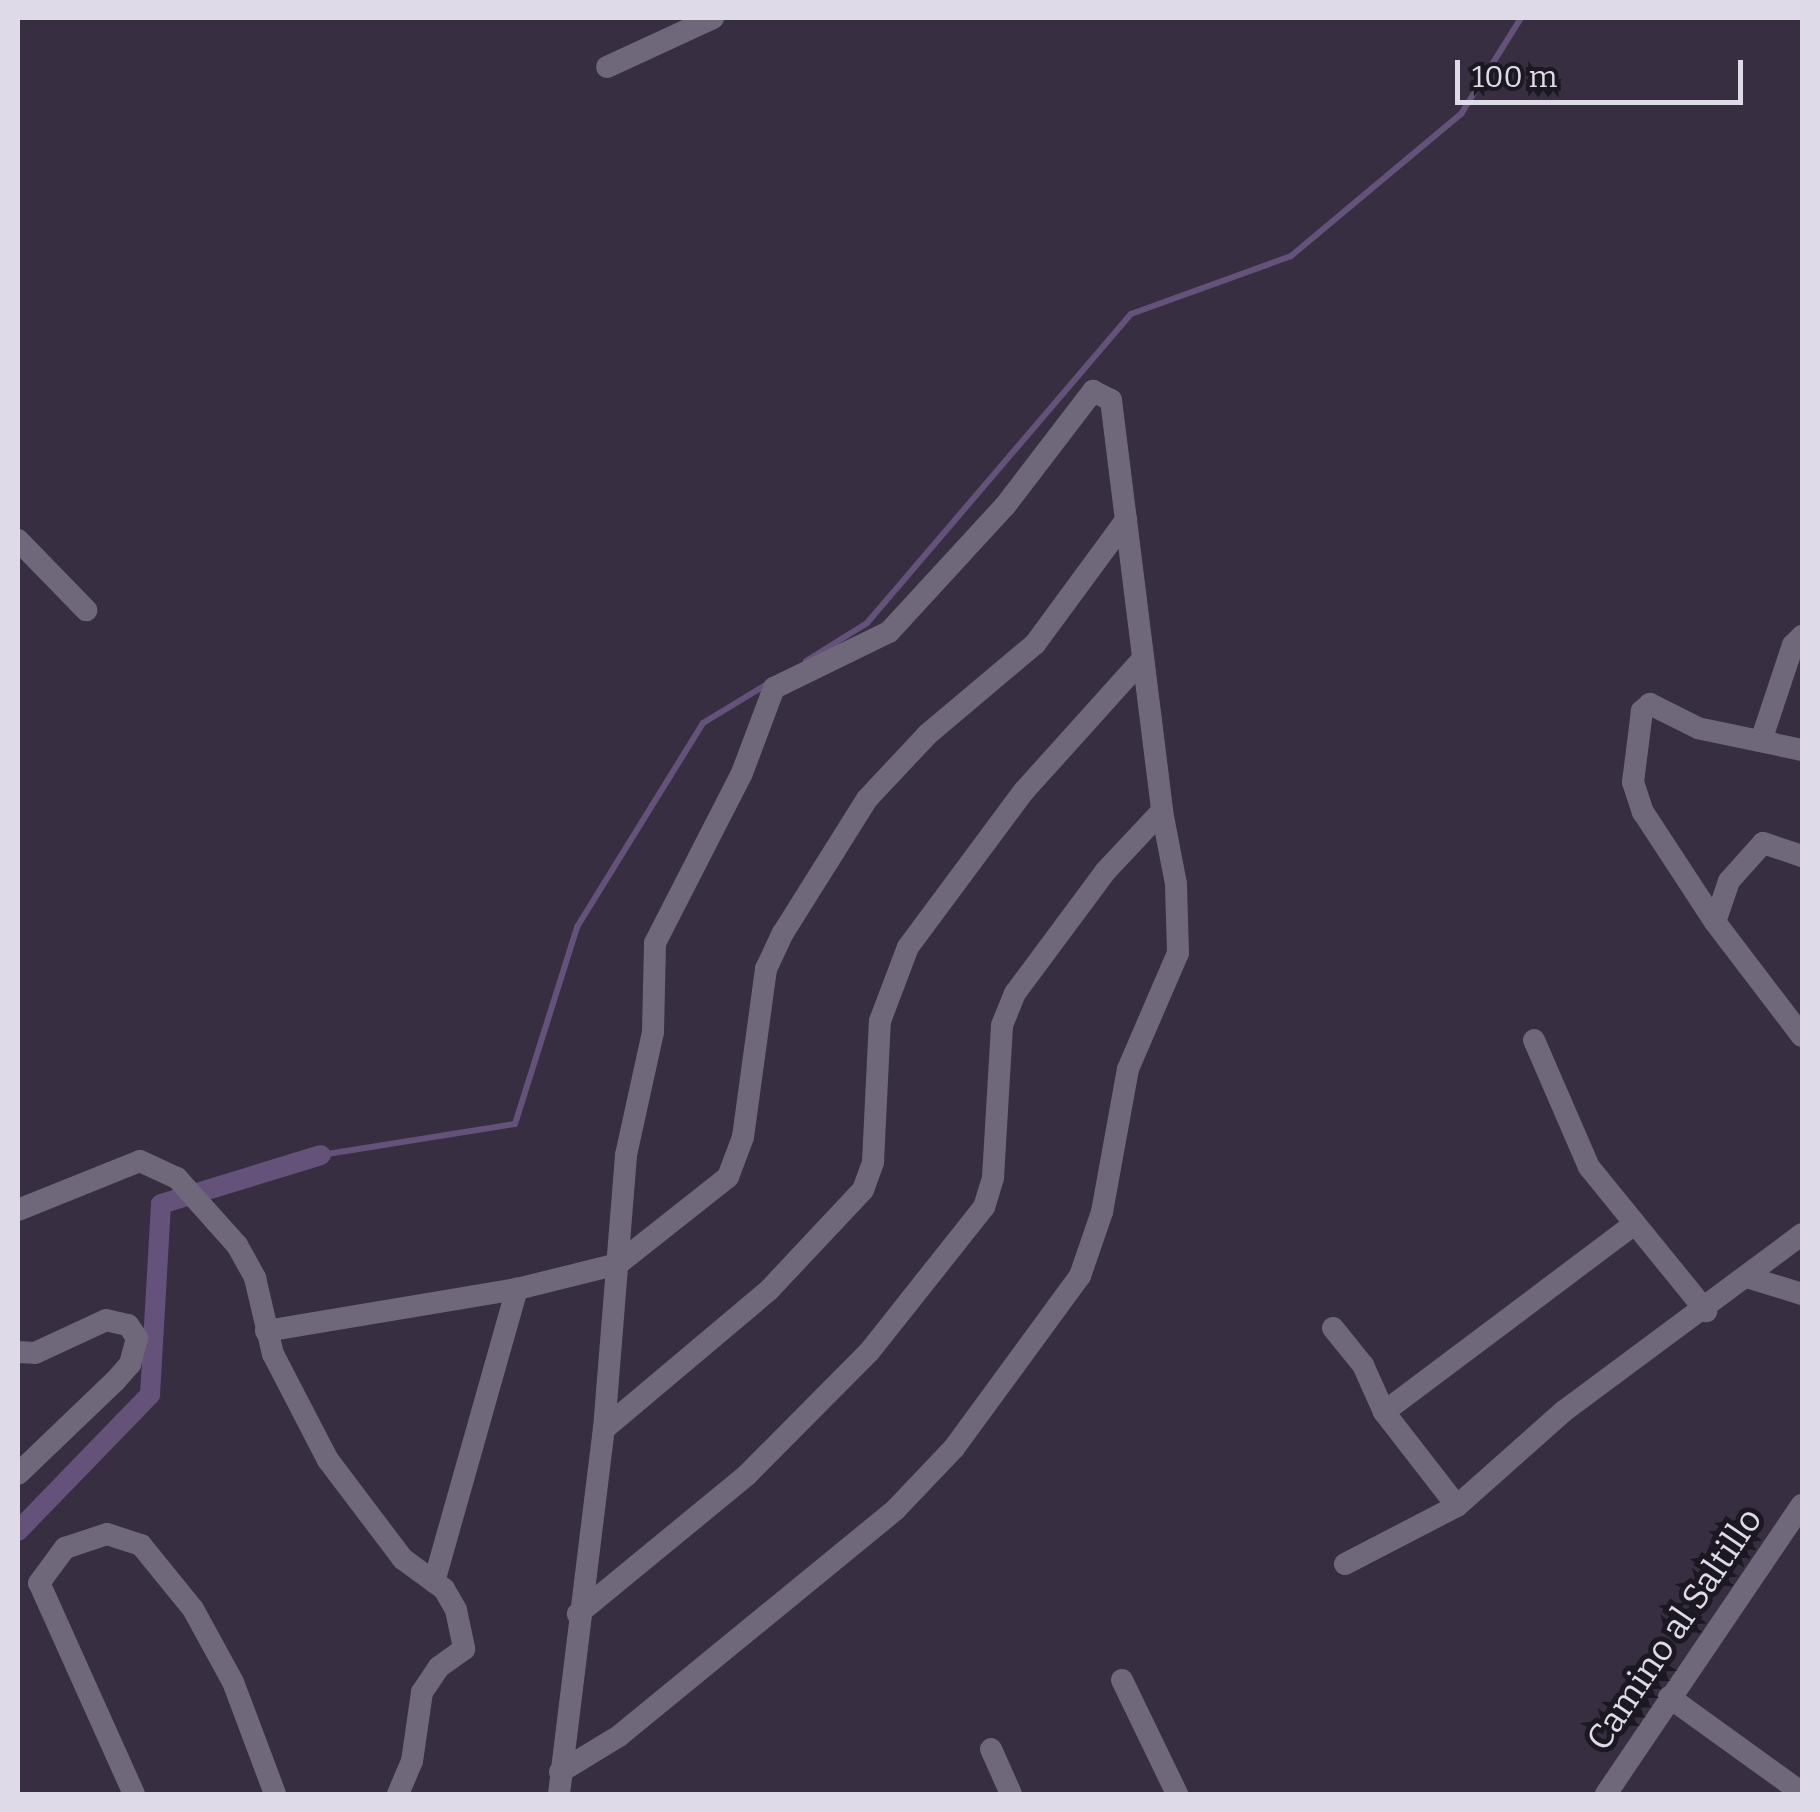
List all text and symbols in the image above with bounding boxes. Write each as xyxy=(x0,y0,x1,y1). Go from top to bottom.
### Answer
scale bar xyxy=(1460,40,1748,102)
text: 100 m xyxy=(1472,59,1557,95)
street label: Camino al Saltillo xyxy=(1577,1500,1771,1758)

